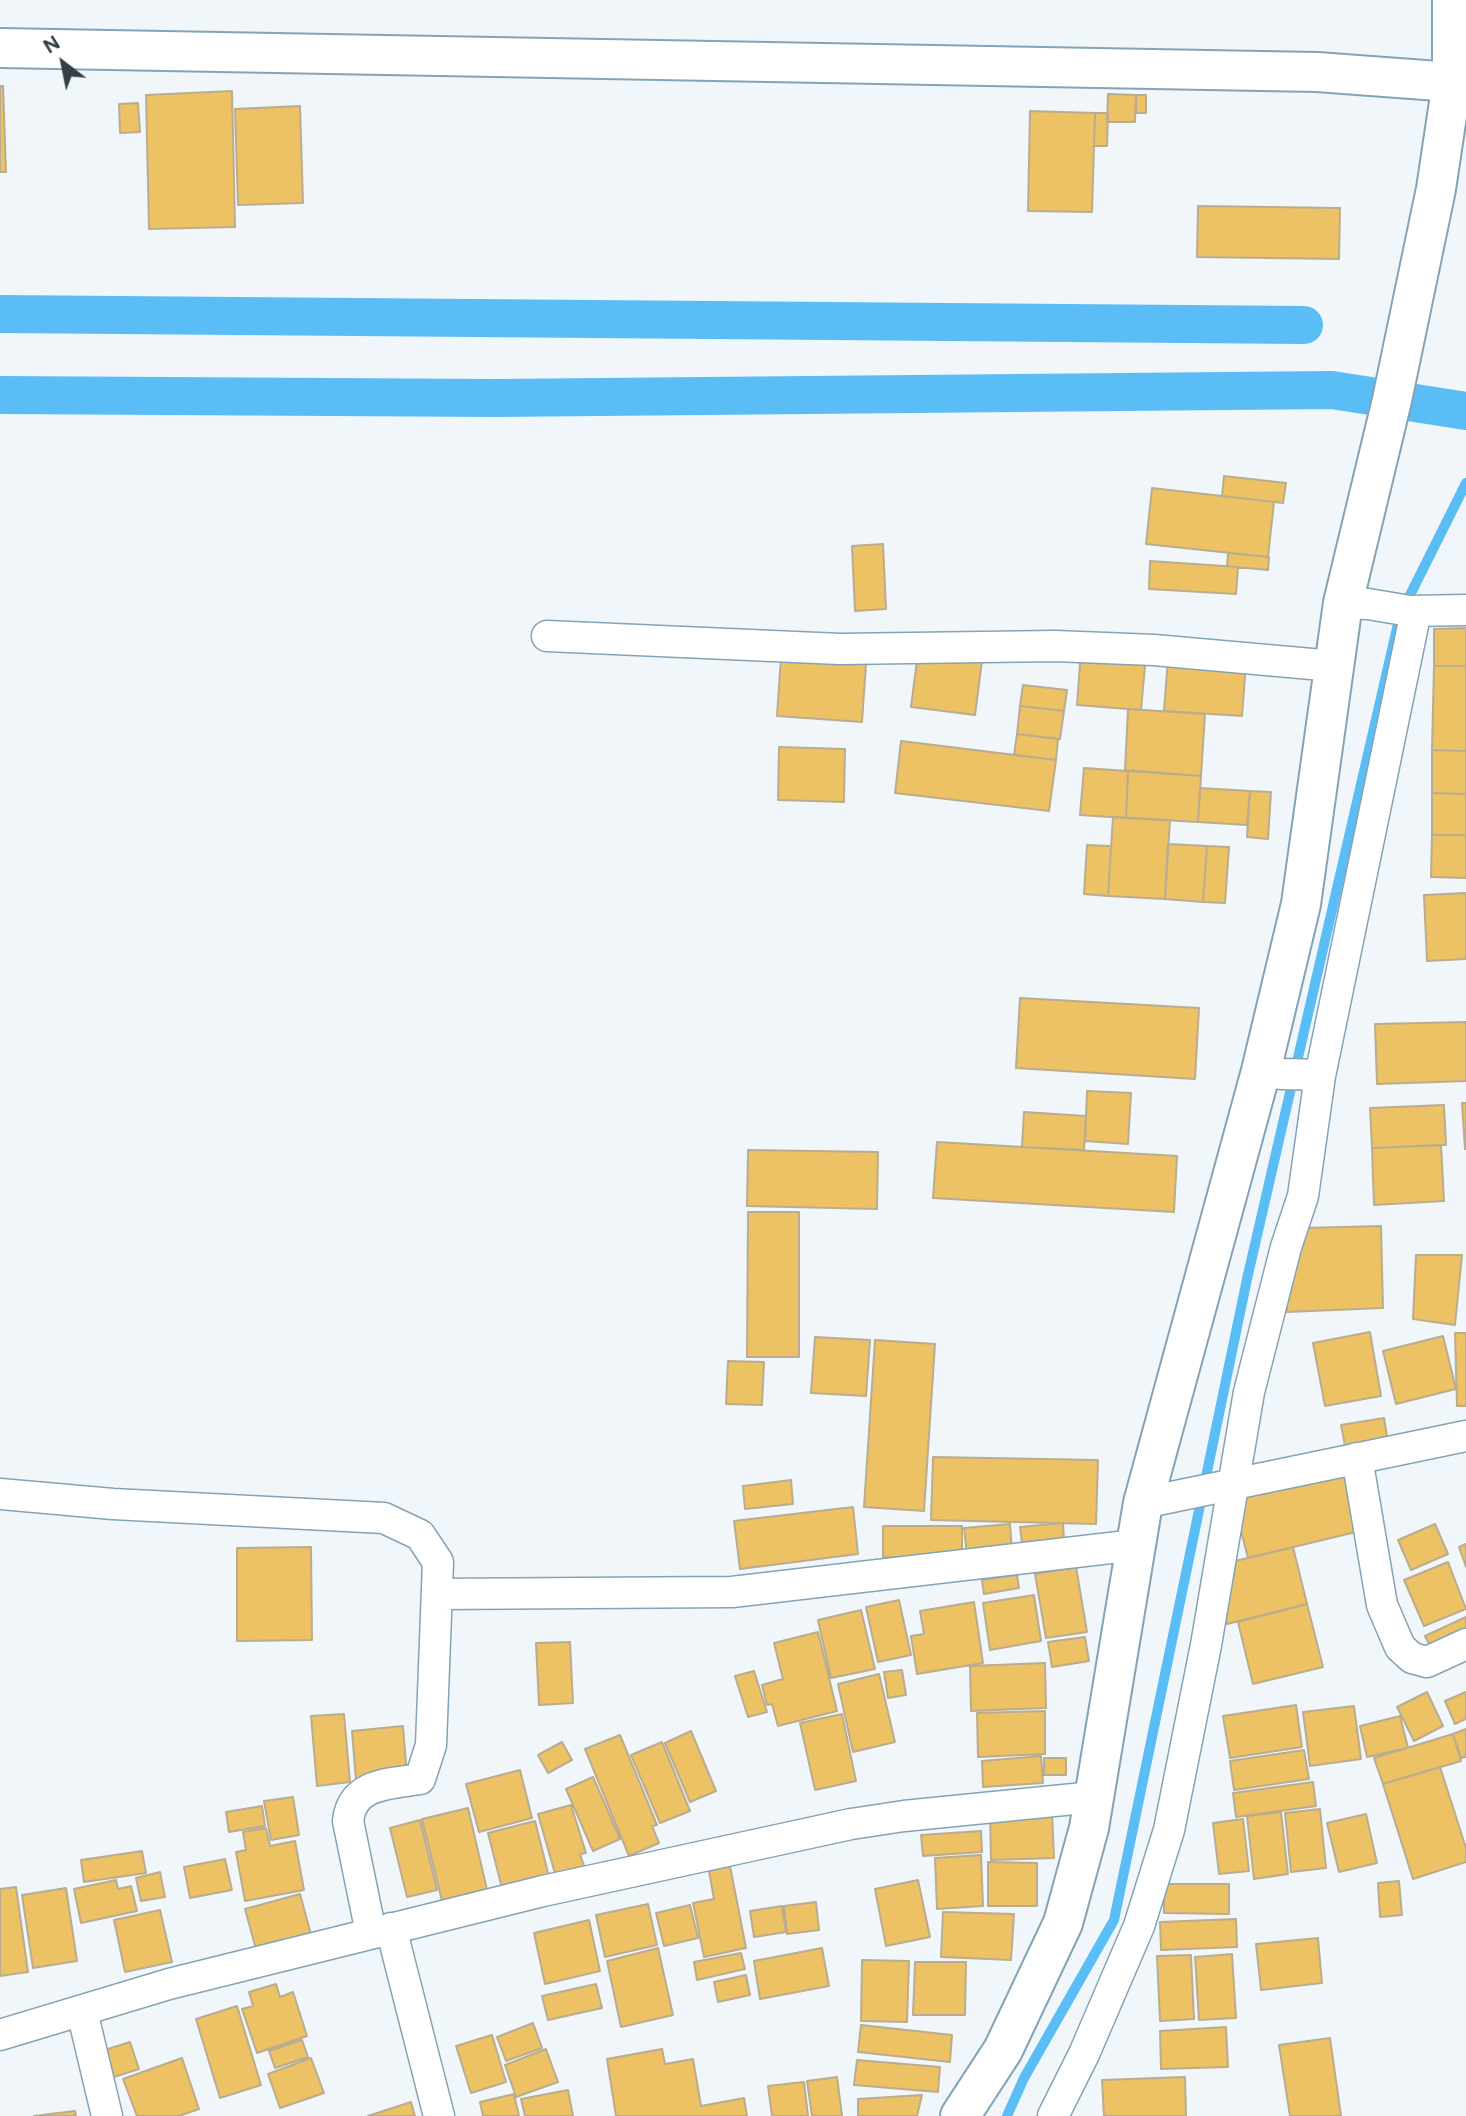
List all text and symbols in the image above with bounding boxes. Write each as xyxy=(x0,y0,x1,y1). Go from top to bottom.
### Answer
north arrow xyxy=(28,28,98,98)
text: N xyxy=(39,31,64,58)

